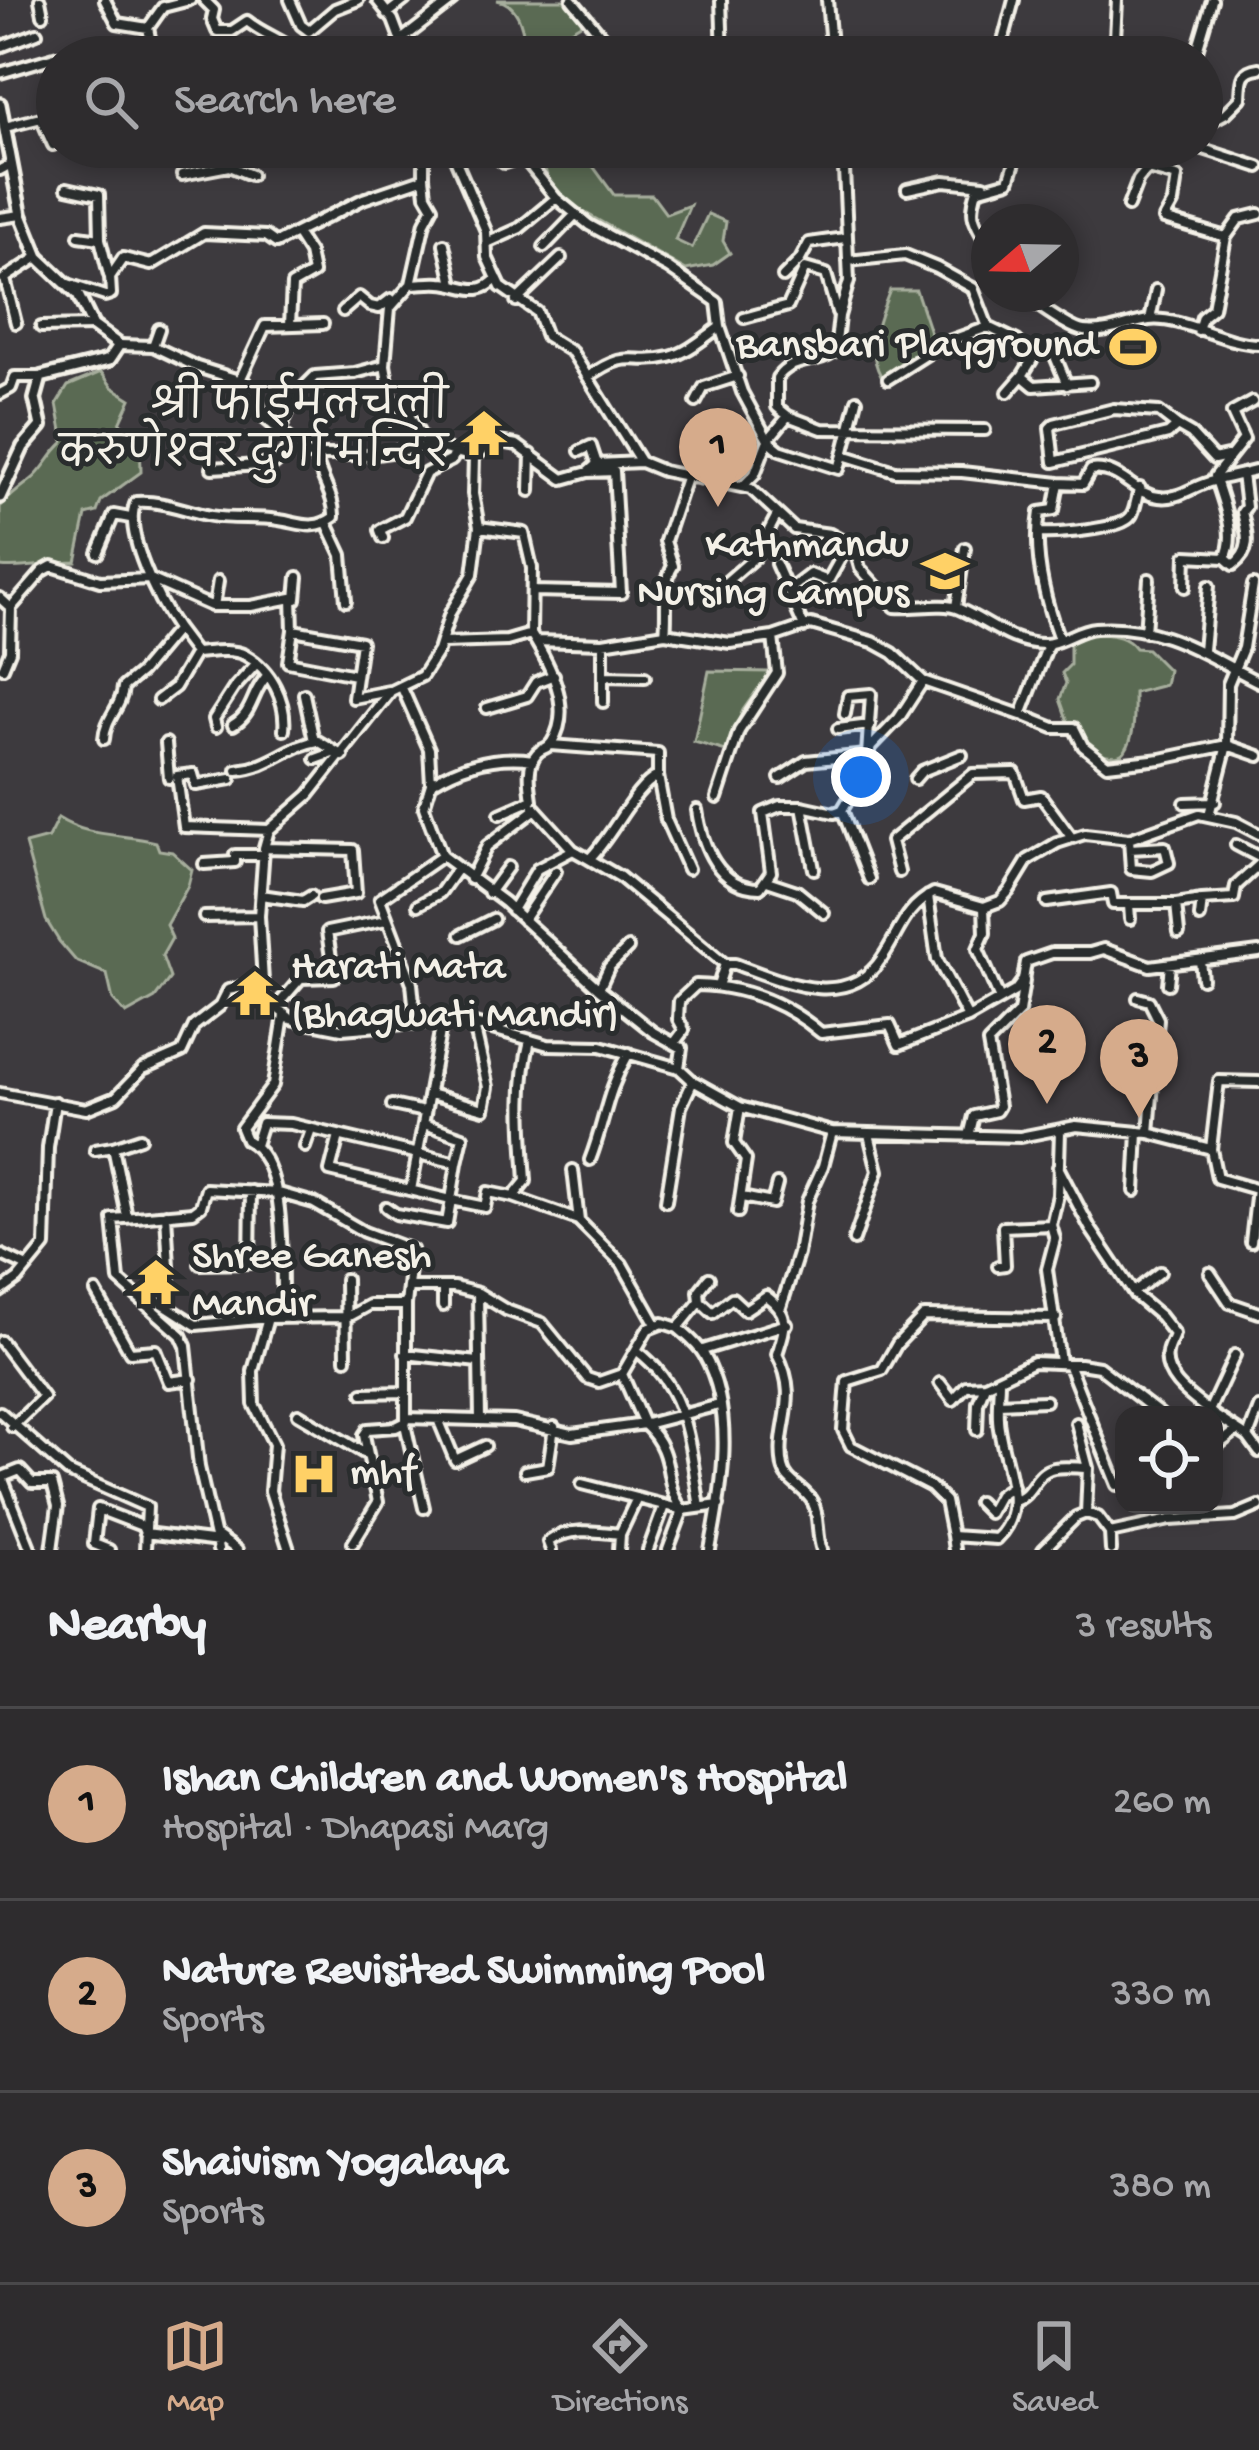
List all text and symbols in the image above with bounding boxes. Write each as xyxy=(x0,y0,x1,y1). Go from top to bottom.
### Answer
search box xyxy=(36,36,1223,168)
icon: search xyxy=(78,69,144,135)
text: Search here xyxy=(174,76,396,129)
north arrow xyxy=(971,204,1079,312)
sports icon: Bansbari Playground xyxy=(1108,322,1158,372)
place label: Bansbari Playground xyxy=(735,323,1100,372)
place label: श्री फाईमलचुली करुणेश्वर दुर्गा मन्दिर xyxy=(57,371,451,484)
temple icon: श्री फाईमलचुली करुणेश्वर दुर्गा मन्दिर xyxy=(459,408,509,458)
pin: 1 xyxy=(679,408,757,507)
place label: Kathmandu Nursing Campus xyxy=(637,523,911,620)
school or university icon: Kathmandu Nursing Campus xyxy=(920,546,970,596)
your location xyxy=(831,747,891,807)
place label: Harati Mata (Bhagwati Mandir) xyxy=(291,945,619,1042)
temple icon: Harati Mata (Bhagwati Mandir) xyxy=(230,968,280,1018)
pin: 2 xyxy=(1008,1005,1086,1104)
pin: 3 xyxy=(1100,1019,1178,1118)
place label: Shree Ganesh Mandir xyxy=(192,1234,432,1331)
temple icon: Shree Ganesh Mandir xyxy=(131,1257,181,1307)
map controls xyxy=(1115,1406,1223,1514)
button: locate xyxy=(1115,1406,1223,1514)
hospital icon: mhf xyxy=(289,1449,339,1499)
place label: mhf xyxy=(350,1450,418,1499)
text: Nearby xyxy=(48,1598,206,1658)
text: 3 results xyxy=(1076,1605,1211,1651)
text: Ishan Children and Women's Hospital xyxy=(162,1754,847,1807)
text: 1 xyxy=(79,1781,95,1827)
text: 260 m xyxy=(1113,1781,1211,1827)
text: Hospital · Dhapasi Marg xyxy=(162,1807,549,1853)
text: Nature Revisited Swimming Pool xyxy=(162,1946,765,1999)
text: 2 xyxy=(77,1973,97,2019)
text: 330 m xyxy=(1111,1973,1211,2019)
text: Sports xyxy=(162,1999,264,2045)
text: Shaivism Yogalaya xyxy=(162,2138,507,2191)
text: 3 xyxy=(77,2165,97,2211)
text: 380 m xyxy=(1110,2165,1211,2211)
text: Sports xyxy=(162,2191,264,2237)
tab: Map xyxy=(162,2313,228,2423)
tab: Directions xyxy=(553,2313,687,2423)
tab: Saved xyxy=(1012,2313,1097,2423)

